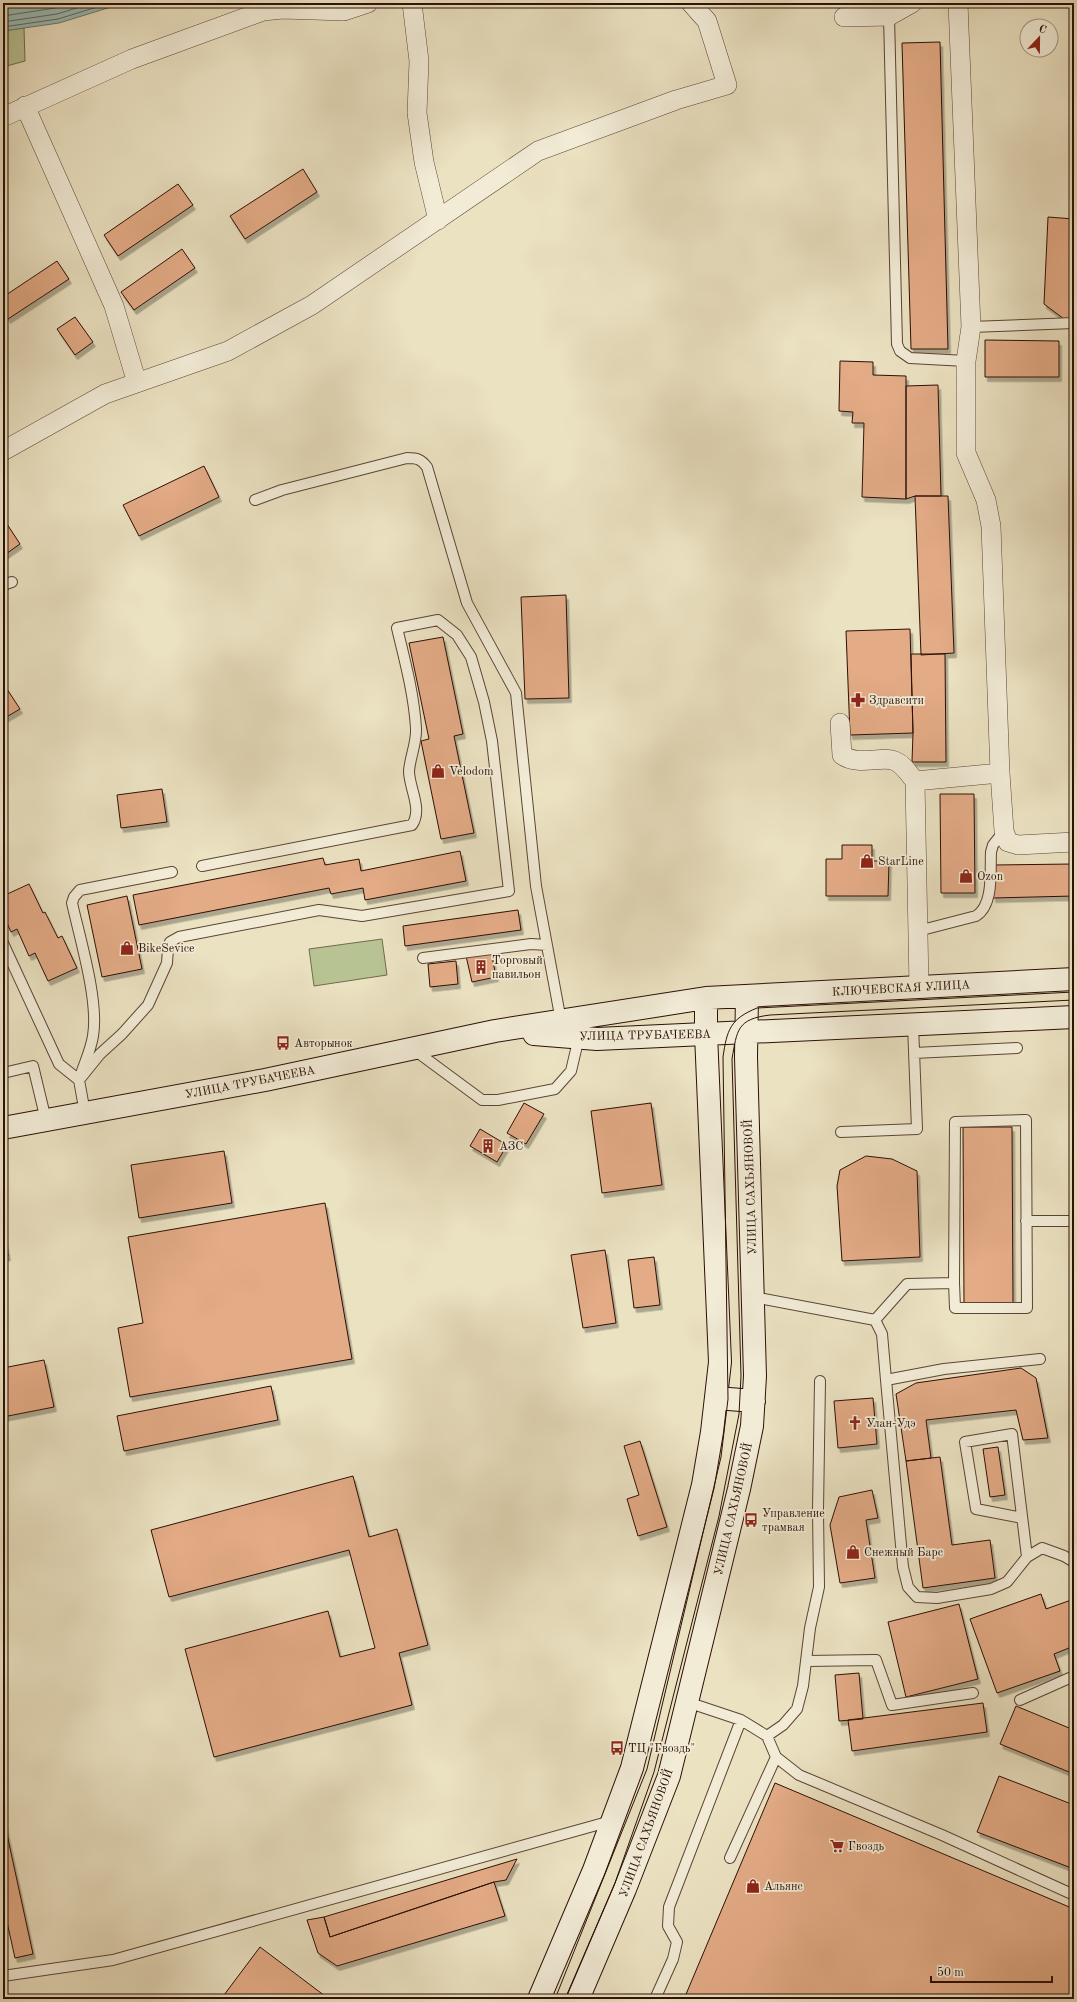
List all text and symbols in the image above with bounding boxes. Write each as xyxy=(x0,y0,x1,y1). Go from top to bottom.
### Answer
north arrow xyxy=(1019,18,1059,58)
text: С xyxy=(1037,24,1048,37)
pharmacy icon: Здравсити xyxy=(850,692,866,708)
place label: Здравсити xyxy=(869,695,924,707)
shop icon: Velodom xyxy=(430,763,446,779)
place label: Velodom xyxy=(449,766,494,778)
shop icon: StarLine xyxy=(859,853,875,869)
place label: StarLine xyxy=(878,856,924,868)
shop icon: Ozon xyxy=(958,868,974,884)
place label: Ozon xyxy=(977,871,1004,883)
shop icon: BikeSevice xyxy=(119,940,135,956)
place label: BikeSevice xyxy=(138,943,195,955)
place label: Торговый павильон xyxy=(492,955,543,981)
building icon: Торговый павильон xyxy=(473,959,489,975)
street label: КЛЮЧЕВСКАЯ УЛИЦА xyxy=(831,979,971,999)
street label: УЛИЦА ТРУБАЧЕЕВА xyxy=(579,1029,711,1043)
bus stop icon: Авторынок xyxy=(275,1035,291,1051)
place label: Авторынок xyxy=(294,1038,353,1050)
street label: УЛИЦА ТРУБАЧЕЕВА xyxy=(184,1064,316,1102)
street label: УЛИЦА САХЬЯНОВОЙ xyxy=(740,1119,759,1255)
building icon: АЗС xyxy=(480,1138,496,1154)
place label: АЗС xyxy=(499,1141,523,1153)
church icon: Улан-Удэ xyxy=(847,1415,863,1431)
place label: Улан-Удэ xyxy=(866,1418,916,1430)
street label: УЛИЦА САХЬЯНОВОЙ xyxy=(710,1441,755,1577)
place label: Управление трамвая xyxy=(762,1508,825,1534)
bus stop icon: Управление трамвая xyxy=(743,1512,759,1528)
shop icon: Снежный Барс xyxy=(845,1544,861,1560)
place label: Снежный Барс xyxy=(864,1547,943,1559)
bus stop icon: ТЦ "Гвоздь" xyxy=(609,1740,625,1756)
place label: ТЦ "Гвоздь" xyxy=(628,1743,695,1755)
street label: УЛИЦА САХЬЯНОВОЙ xyxy=(615,1766,676,1899)
supermarket icon: Гвоздь xyxy=(829,1838,845,1854)
place label: Гвоздь xyxy=(848,1841,885,1853)
shop icon: Альянс xyxy=(745,1878,761,1894)
place label: Альянс xyxy=(764,1881,803,1893)
scale bar xyxy=(931,1958,1052,1984)
text: 50 m xyxy=(937,1966,964,1979)

